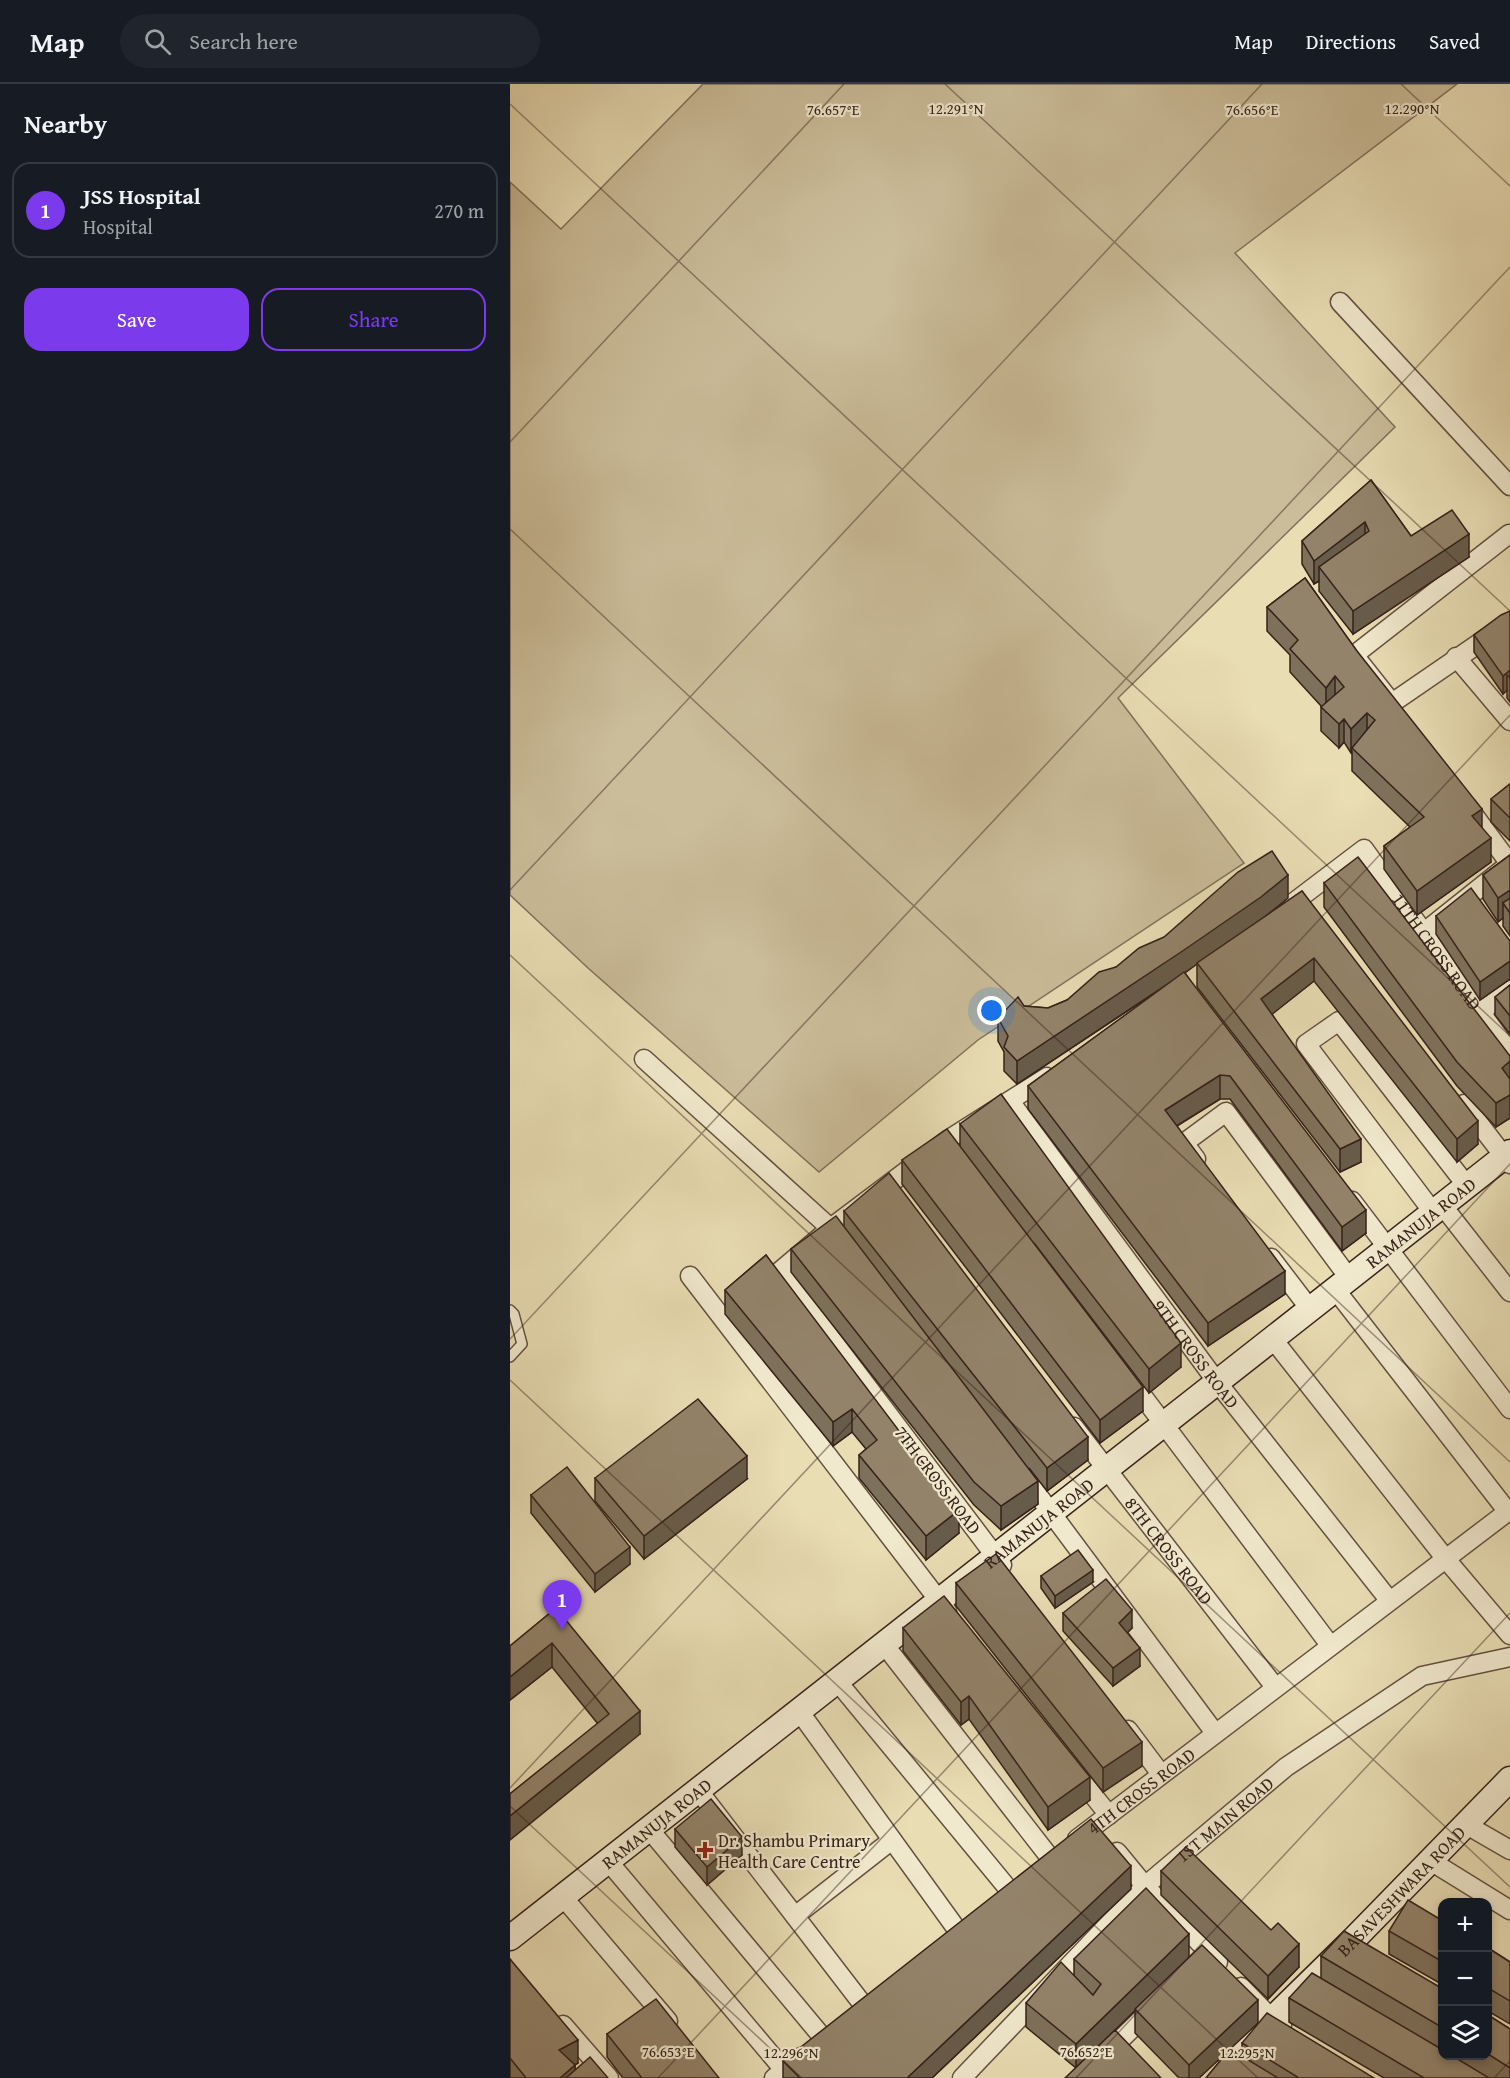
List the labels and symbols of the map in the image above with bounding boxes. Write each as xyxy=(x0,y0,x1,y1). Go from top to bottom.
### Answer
text: 12.291°N xyxy=(929,98,984,119)
text: 12.290°N xyxy=(1385,98,1440,119)
text: 76.657°E xyxy=(807,99,860,120)
text: 76.656°E xyxy=(1226,99,1279,120)
street label: 11TH CROSS ROAD xyxy=(1386,887,1489,1016)
your location xyxy=(977,996,1006,1025)
street label: RAMANUJA ROAD xyxy=(1359,1170,1481,1274)
street label: 9TH CROSS ROAD xyxy=(1147,1293,1246,1414)
street label: 7TH CROSS ROAD xyxy=(888,1420,988,1540)
street label: RAMANUJA ROAD xyxy=(977,1471,1099,1575)
street label: 8TH CROSS ROAD xyxy=(1119,1491,1220,1610)
pin: 1 xyxy=(542,1580,582,1630)
street label: 4TH CROSS ROAD xyxy=(1081,1740,1201,1841)
street label: 1ST MAIN ROAD xyxy=(1169,1770,1279,1868)
street label: RAMANUJA ROAD xyxy=(595,1771,717,1875)
street label: BASAVESHWARA ROAD xyxy=(1331,1819,1471,1962)
place label: Dr. Shambu Primary Health Care Centre xyxy=(718,1827,870,1875)
marker: Dr. Shambu Primary Health Care Centre xyxy=(696,1841,714,1859)
text: 76.653°E xyxy=(642,2041,695,2062)
text: 76.652°E xyxy=(1060,2041,1113,2062)
text: 12.296°N xyxy=(764,2042,819,2063)
text: 12.295°N xyxy=(1220,2042,1275,2063)

